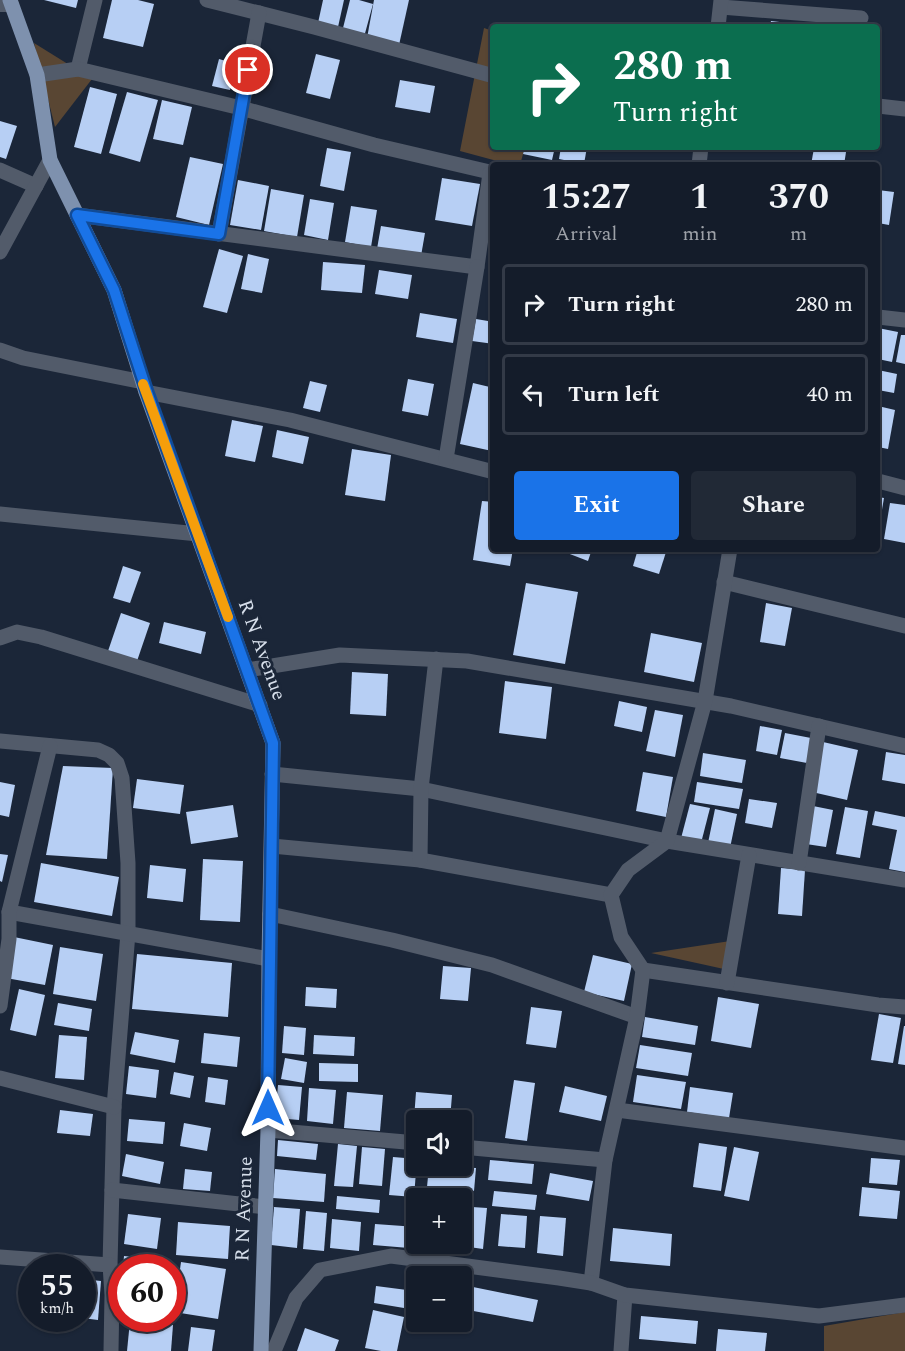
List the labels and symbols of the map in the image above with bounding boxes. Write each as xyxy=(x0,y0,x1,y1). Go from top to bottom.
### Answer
pin xyxy=(222,44,273,95)
street label: R N Avenue xyxy=(230,595,294,705)
position arrow xyxy=(236,1076,300,1140)
street label: R N Avenue xyxy=(227,1156,261,1262)
speed limit sign: 60 xyxy=(108,1254,186,1332)

